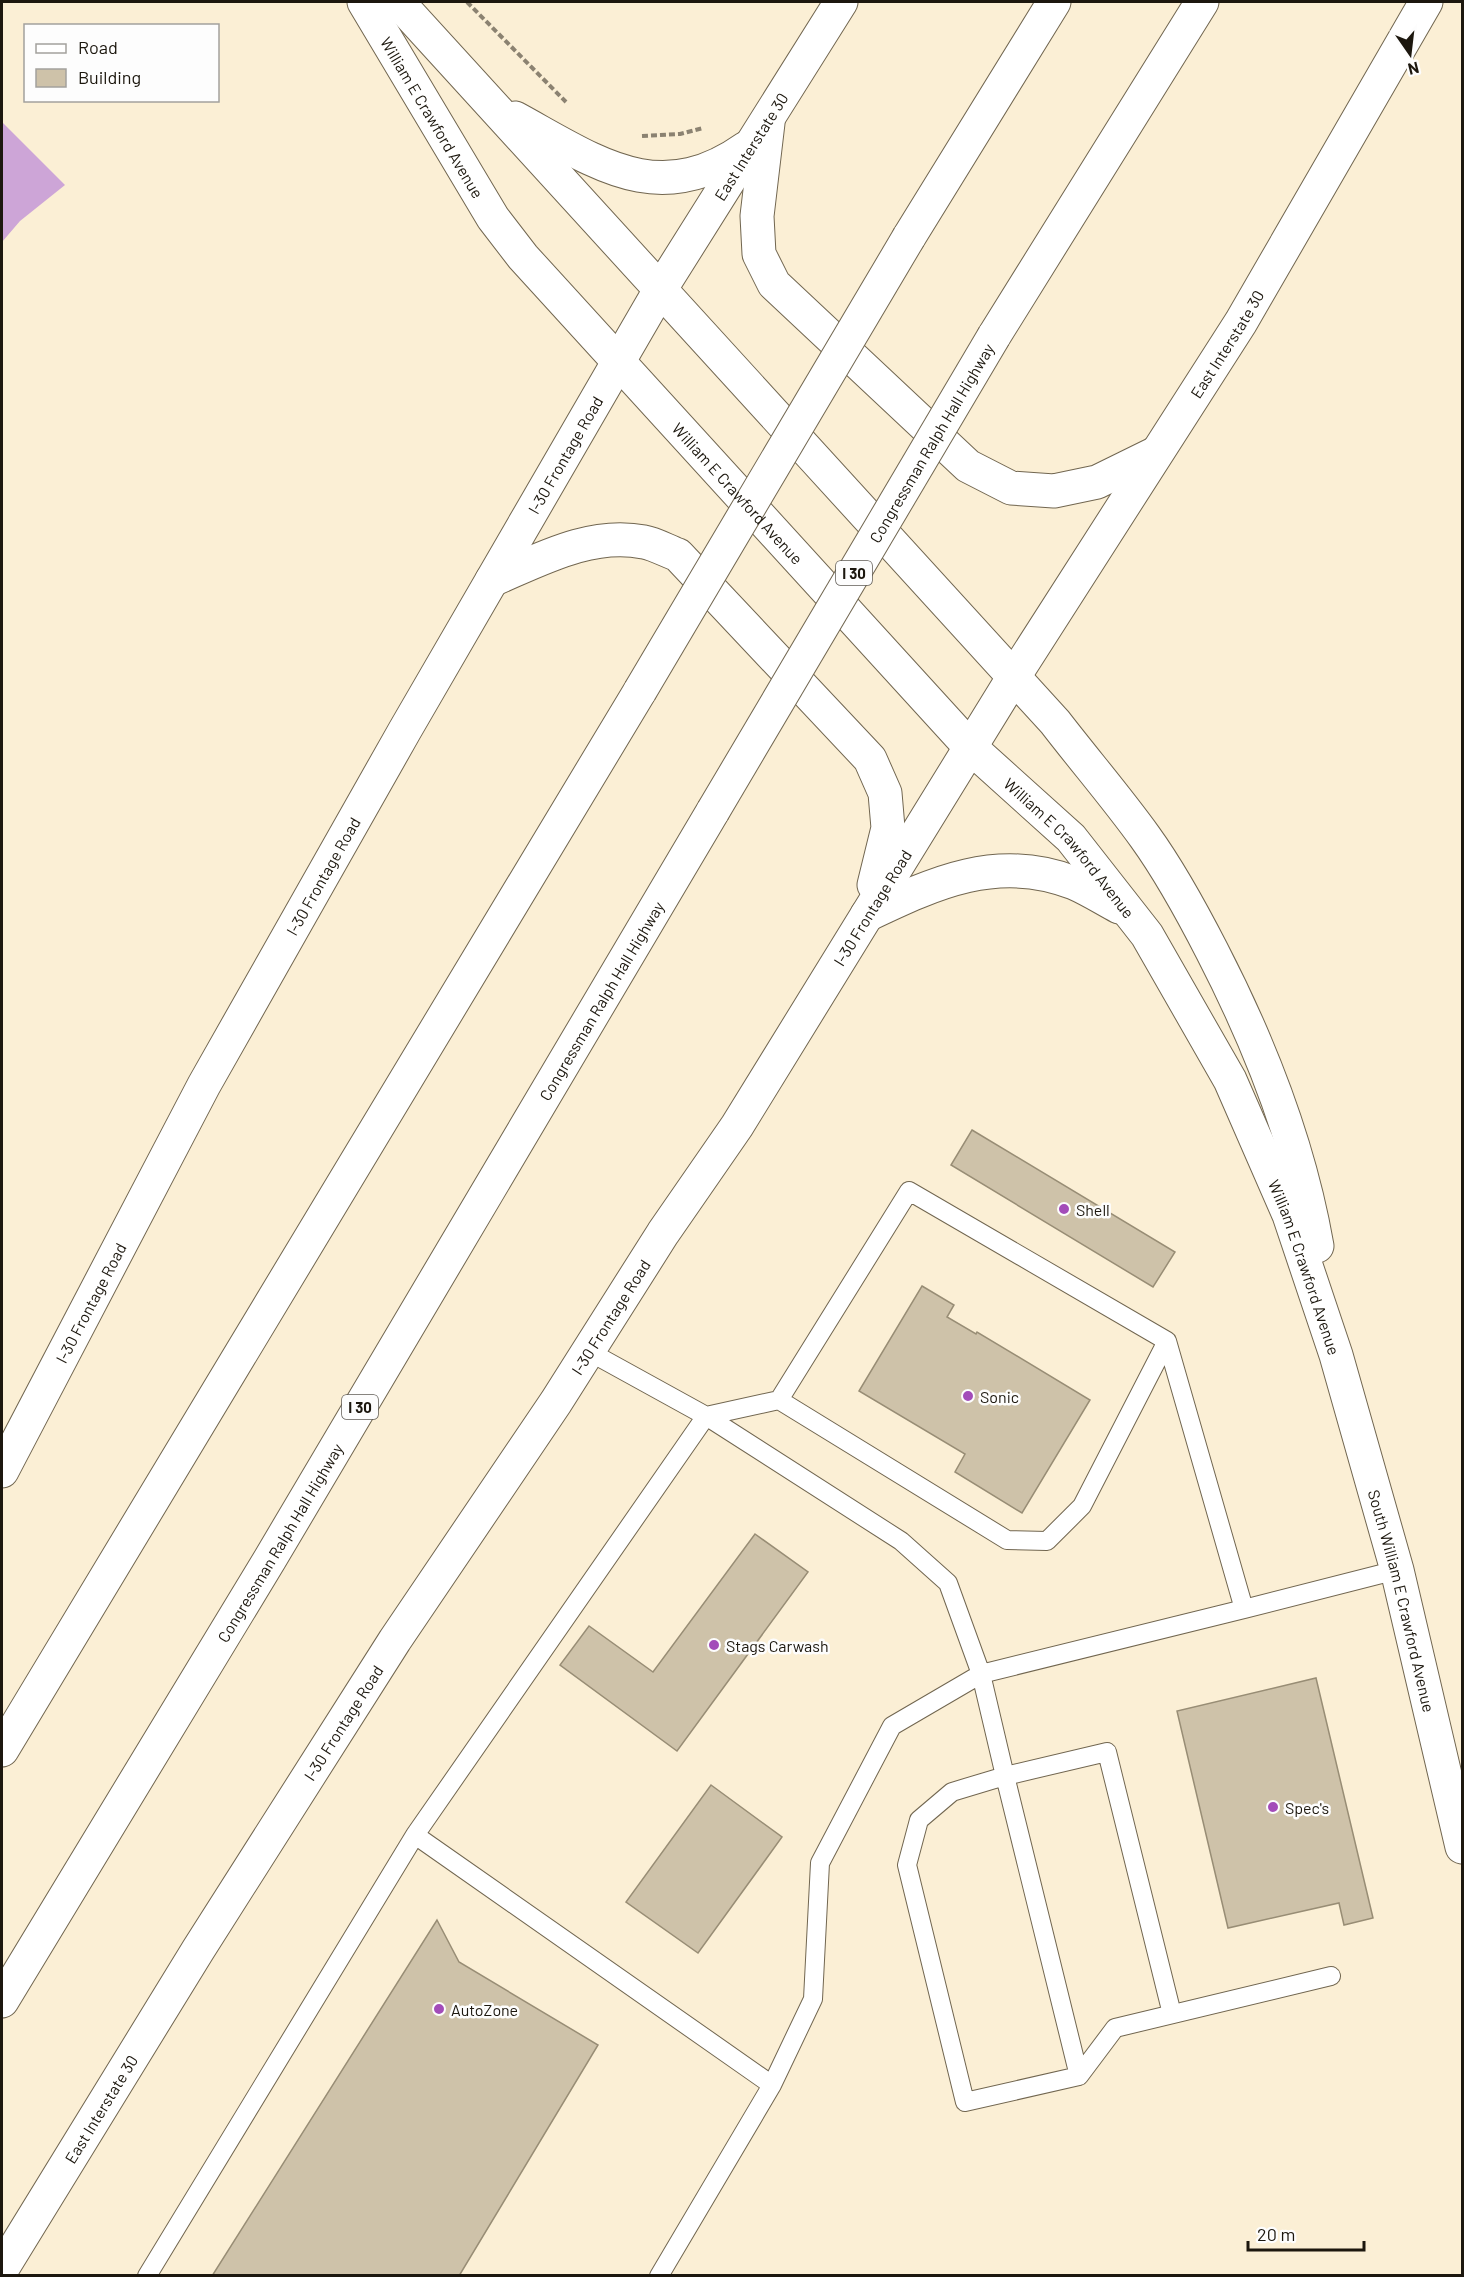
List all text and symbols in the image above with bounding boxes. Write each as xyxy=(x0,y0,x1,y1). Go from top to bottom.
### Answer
legend xyxy=(24,24,219,102)
north arrow xyxy=(1380,24,1440,84)
street label: William E Crawford Avenue xyxy=(377,33,488,201)
text: Road xyxy=(78,36,118,58)
text: N xyxy=(1406,59,1421,80)
text: Building xyxy=(78,66,141,88)
street label: East Interstate 30 xyxy=(709,89,791,204)
street label: East Interstate 30 xyxy=(1186,286,1267,401)
street label: Congressman Ralph Hall Highway xyxy=(865,339,998,546)
street label: I-30 Frontage Road xyxy=(523,392,606,517)
street label: William E Crawford Avenue xyxy=(669,418,807,567)
road number: I 30 xyxy=(836,561,872,585)
street label: William E Crawford Avenue xyxy=(1001,773,1139,921)
street label: I-30 Frontage Road xyxy=(281,813,363,938)
street label: I-30 Frontage Road xyxy=(829,846,915,969)
street label: Congressman Ralph Hall Highway xyxy=(534,897,667,1104)
street label: William E Crawford Avenue xyxy=(1265,1176,1345,1357)
place label: Shell xyxy=(1076,1200,1110,1219)
marker: Shell xyxy=(1057,1202,1071,1216)
street label: I-30 Frontage Road xyxy=(51,1239,129,1366)
street label: I-30 Frontage Road xyxy=(566,1256,654,1378)
place label: Sonic xyxy=(980,1387,1019,1406)
marker: Sonic xyxy=(961,1389,975,1403)
road number: I 30 xyxy=(342,1395,378,1419)
street label: Congressman Ralph Hall Highway xyxy=(213,1439,346,1645)
street label: South William E Crawford Avenue xyxy=(1365,1487,1440,1714)
place label: Stags Carwash xyxy=(726,1636,829,1655)
marker: Stags Carwash xyxy=(707,1638,721,1652)
street label: I-30 Frontage Road xyxy=(299,1661,386,1784)
place label: Spec's xyxy=(1285,1798,1329,1817)
marker: Spec's xyxy=(1266,1800,1280,1814)
place label: AutoZone xyxy=(451,2000,518,2019)
marker: AutoZone xyxy=(432,2002,446,2016)
street label: East Interstate 30 xyxy=(60,2051,141,2166)
scale bar xyxy=(1248,2214,1364,2252)
text: 20 m xyxy=(1257,2223,1295,2245)

